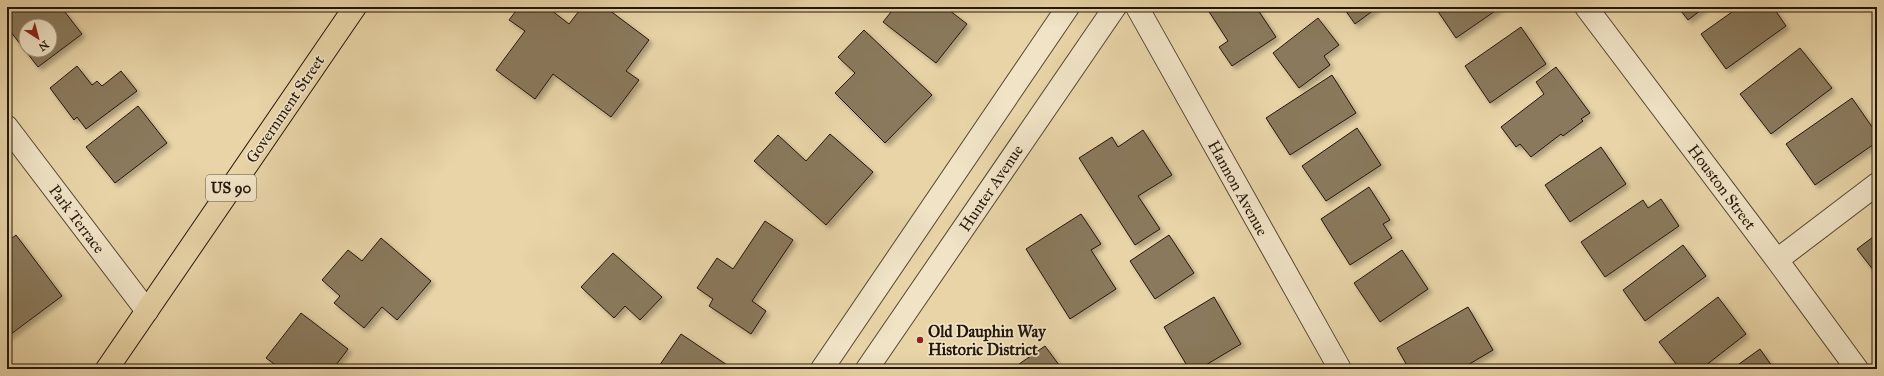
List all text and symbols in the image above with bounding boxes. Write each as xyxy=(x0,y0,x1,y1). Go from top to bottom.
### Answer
north arrow xyxy=(18,18,58,58)
text: N xyxy=(35,38,51,54)
street label: Government Street xyxy=(242,51,328,167)
street label: Hannon Avenue xyxy=(1204,137,1272,239)
street label: Hunter Avenue xyxy=(955,141,1027,235)
street label: Houston Street xyxy=(1684,141,1760,234)
road number: US 90 xyxy=(206,175,256,201)
street label: Park Terrace xyxy=(45,181,109,257)
place label: Old Dauphin Way Historic District xyxy=(928,322,1047,359)
marker: Old Dauphin Way Historic District xyxy=(915,335,925,345)

